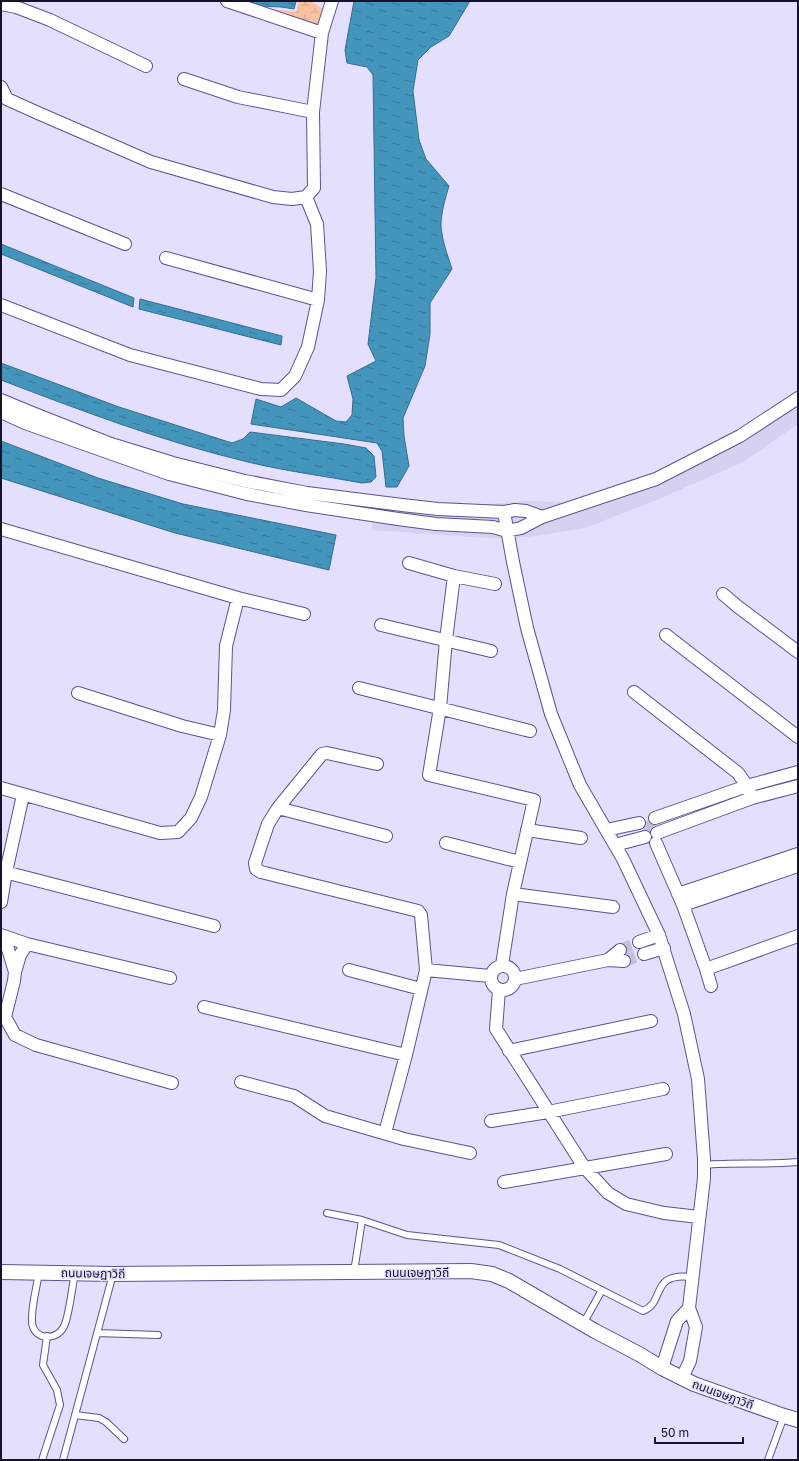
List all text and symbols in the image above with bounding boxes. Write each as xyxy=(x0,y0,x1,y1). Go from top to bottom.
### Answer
street label: ถนนเจษฎาวิถี xyxy=(61,1265,125,1281)
street label: ถนนเจษฎาวิถี xyxy=(385,1265,449,1280)
street label: ถนนเจษฎาวิถี xyxy=(690,1376,756,1412)
scale bar xyxy=(655,1419,743,1445)
text: 50 m xyxy=(661,1425,689,1440)

